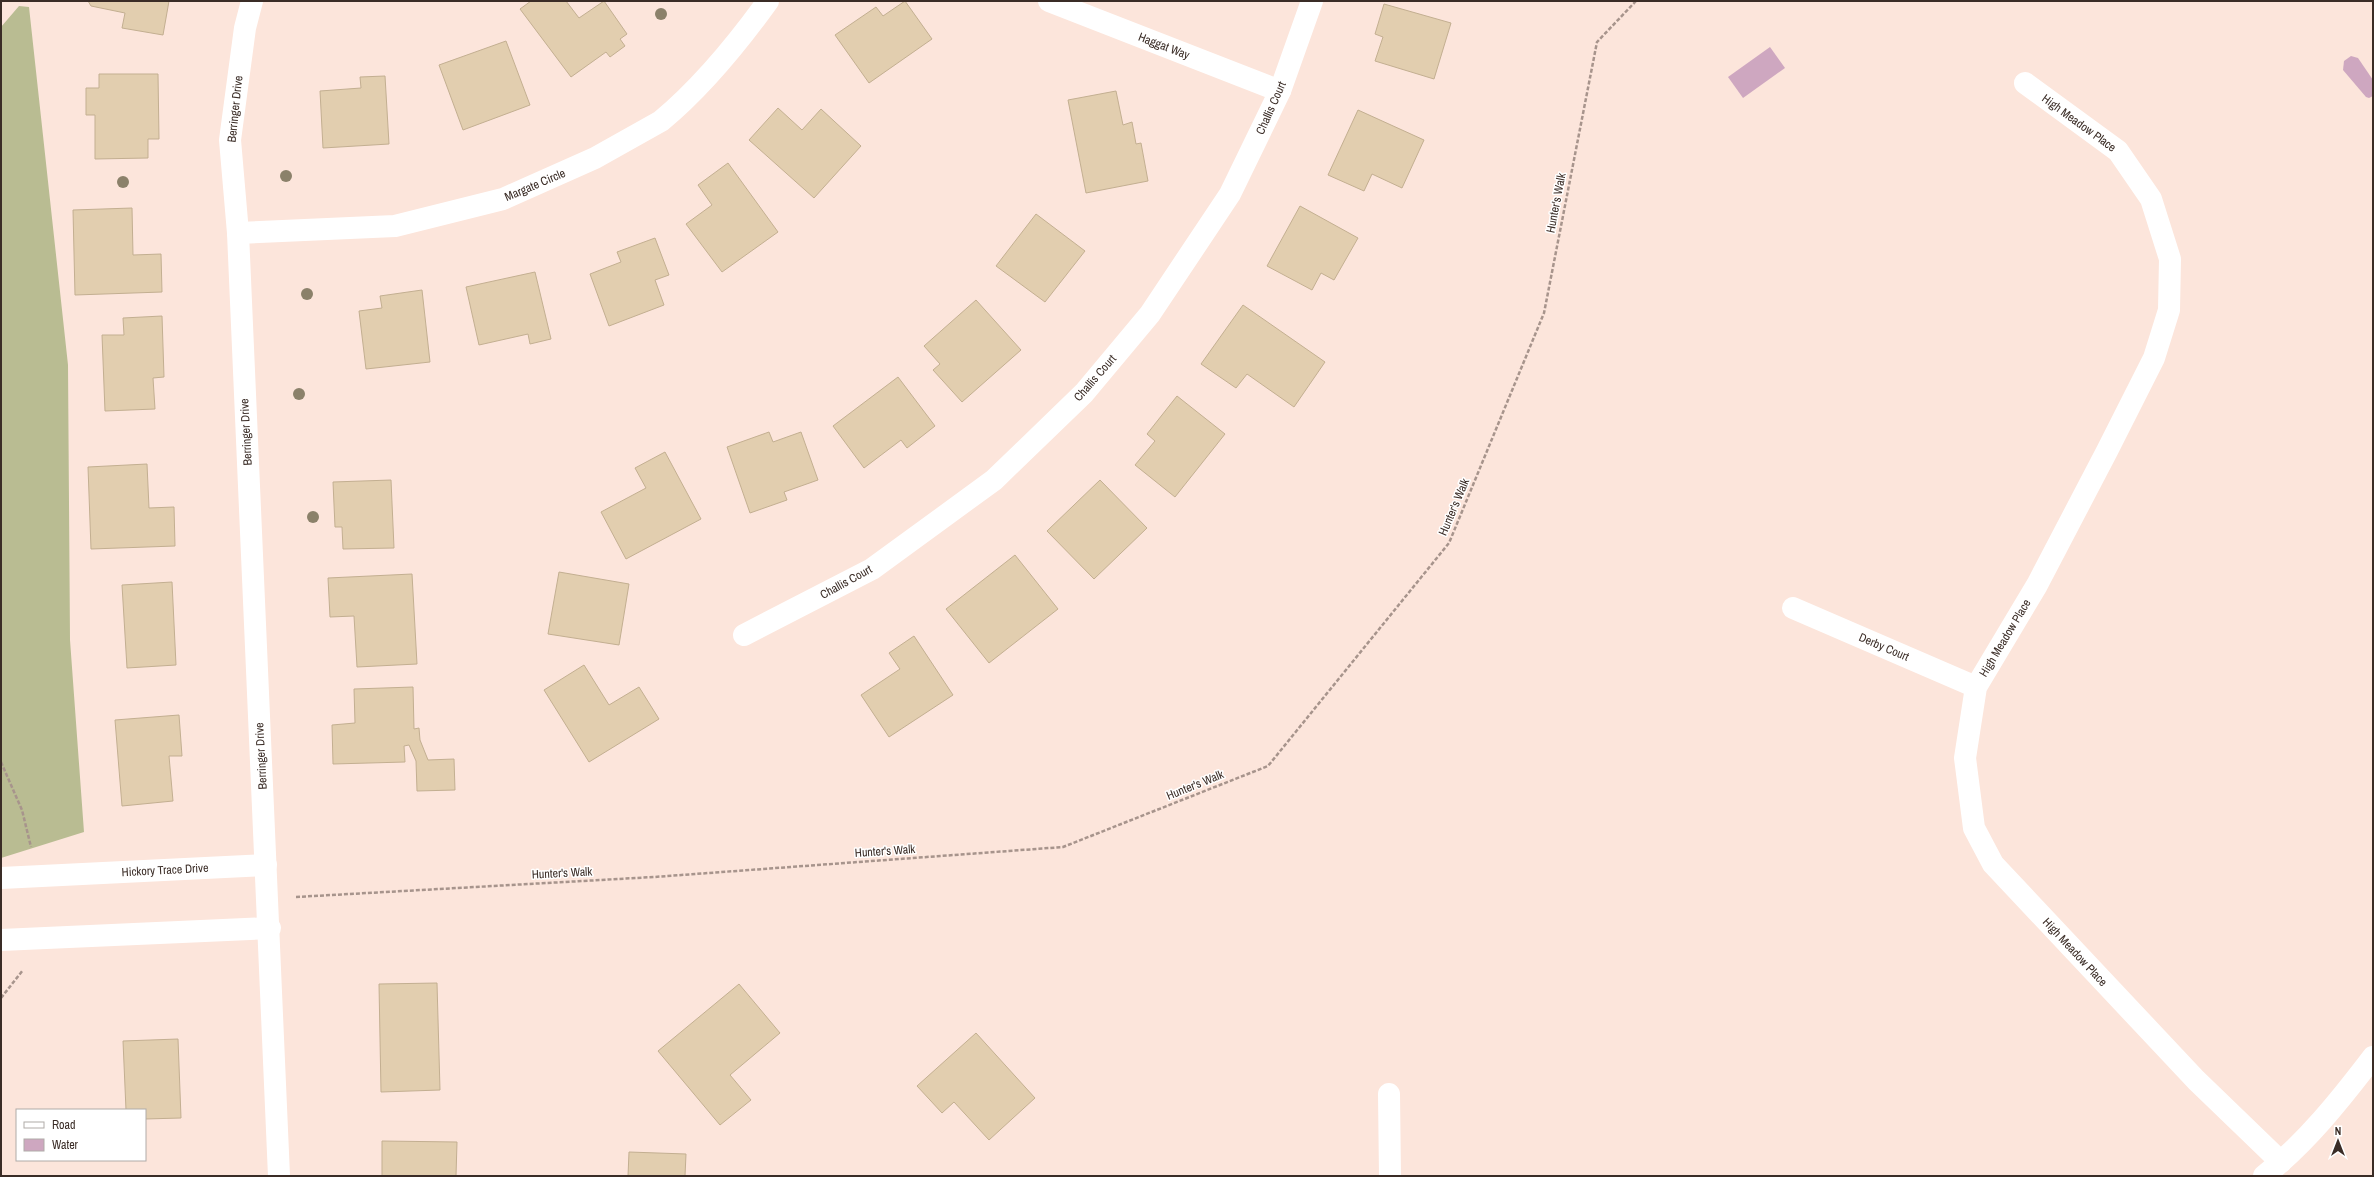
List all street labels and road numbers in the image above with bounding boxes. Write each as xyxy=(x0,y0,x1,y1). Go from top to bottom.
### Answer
street label: Haggat Way xyxy=(1136,29,1192,63)
street label: Berringer Drive xyxy=(224,75,246,143)
street label: Challis Court xyxy=(1252,79,1290,137)
street label: High Meadow Place xyxy=(2039,91,2119,155)
street label: Margate Circle xyxy=(502,165,568,205)
street label: Hunter's Walk xyxy=(1542,172,1570,234)
street label: Challis Court xyxy=(1070,351,1120,405)
street label: Berringer Drive xyxy=(236,398,256,466)
street label: Hunter's Walk xyxy=(1435,476,1473,538)
street label: Challis Court xyxy=(817,561,875,603)
street label: High Meadow Place xyxy=(1975,596,2035,680)
street label: Derby Court xyxy=(1856,629,1912,665)
street label: Berringer Drive xyxy=(251,722,271,790)
street label: Hunter's Walk xyxy=(1164,766,1226,804)
street label: Hunter's Walk xyxy=(854,841,916,861)
street label: Hickory Trace Drive xyxy=(121,860,209,880)
street label: Hunter's Walk xyxy=(531,863,593,883)
street label: High Meadow Place xyxy=(2039,914,2111,990)

